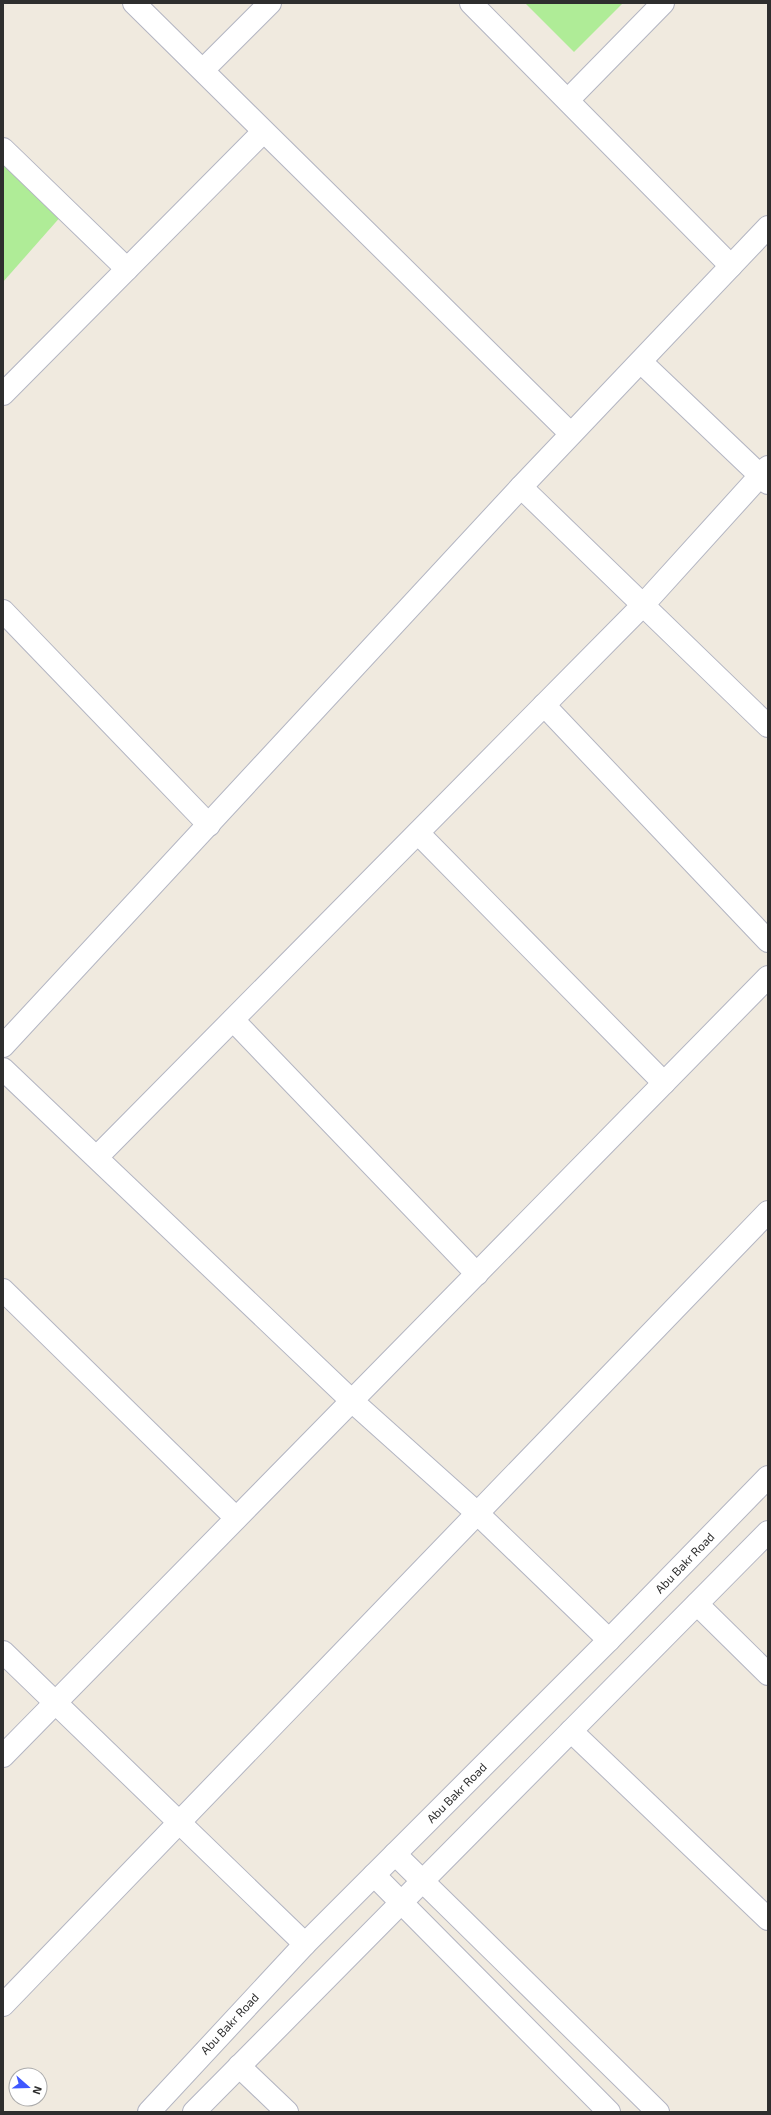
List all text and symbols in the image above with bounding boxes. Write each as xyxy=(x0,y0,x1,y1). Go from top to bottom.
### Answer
street label: Abu Bakr Road xyxy=(652,1529,717,1596)
street label: Abu Bakr Road xyxy=(423,1759,489,1825)
street label: Abu Bakr Road xyxy=(197,1990,261,2057)
north arrow xyxy=(8,2067,48,2107)
text: N xyxy=(30,2085,45,2097)

